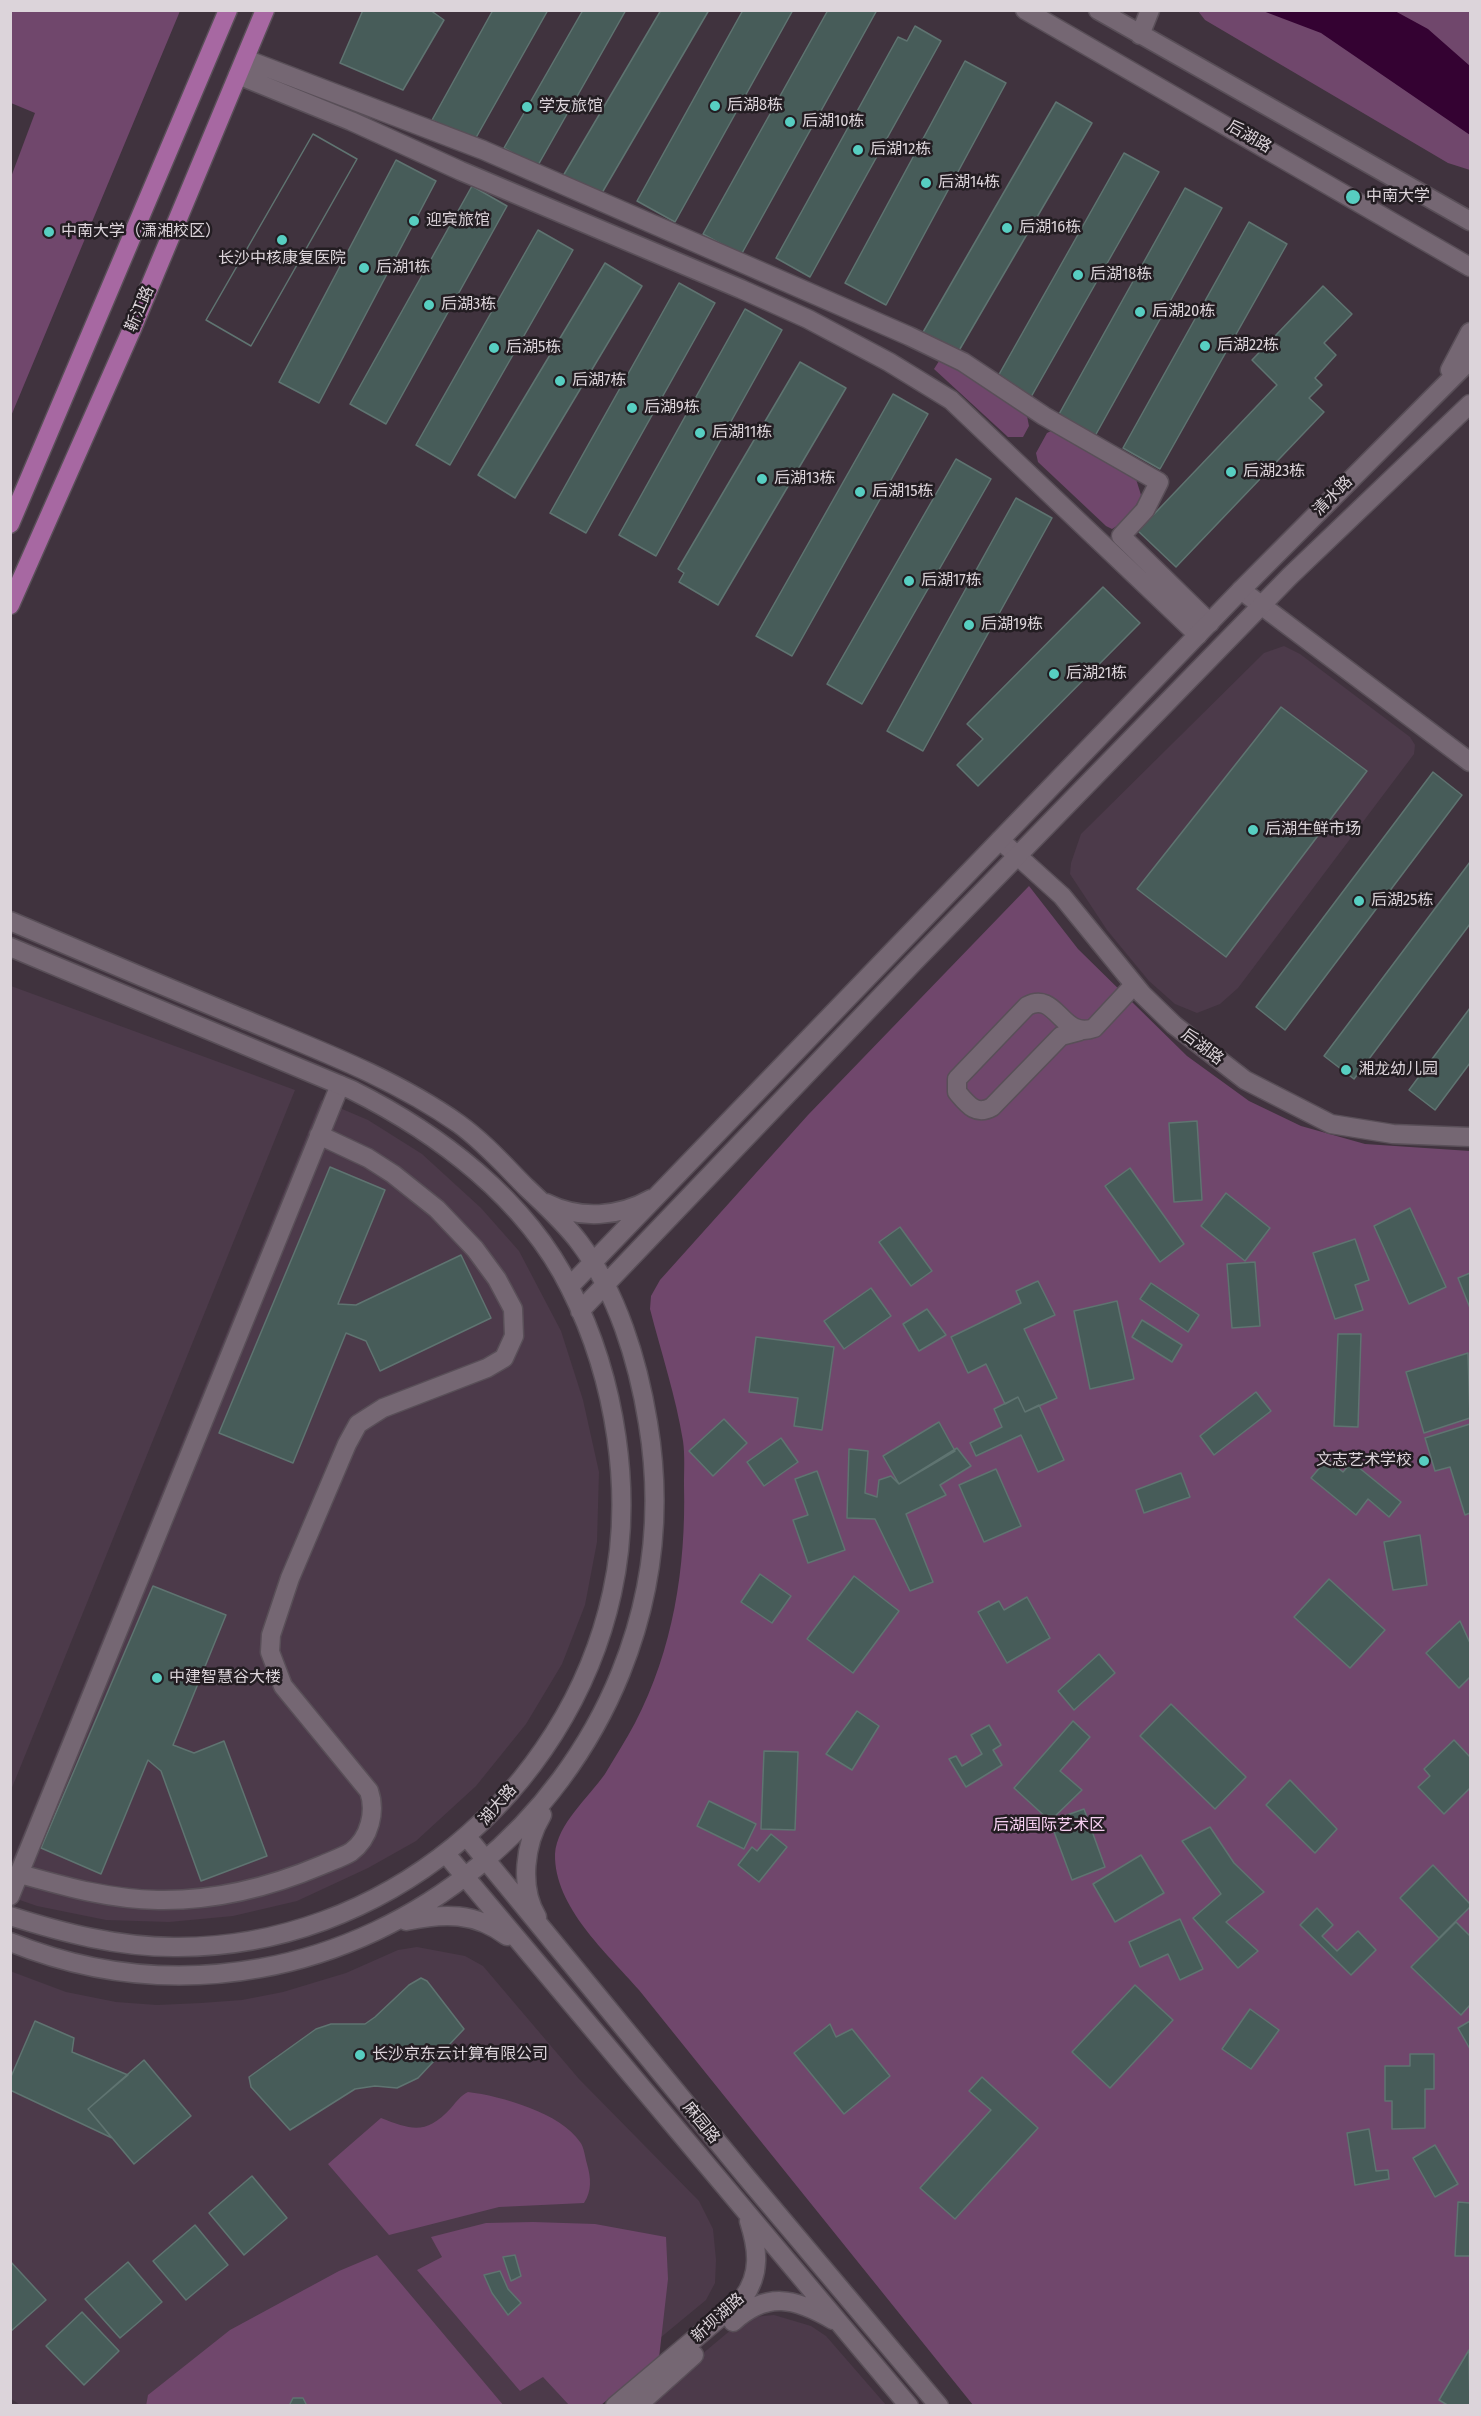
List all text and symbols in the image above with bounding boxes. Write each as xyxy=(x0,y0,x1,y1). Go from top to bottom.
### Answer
place label: 后湖8栋 xyxy=(727,96,783,116)
place label: 学友旅馆 xyxy=(539,97,603,117)
marker: 后湖8栋 xyxy=(708,99,722,113)
marker: 学友旅馆 xyxy=(520,100,534,114)
place label: 后湖10栋 xyxy=(802,112,865,132)
marker: 后湖10栋 xyxy=(783,115,797,129)
street label: 后湖路 xyxy=(1223,117,1275,157)
place label: 后湖12栋 xyxy=(870,140,931,160)
marker: 后湖12栋 xyxy=(851,143,865,157)
place label: 后湖14栋 xyxy=(938,173,1000,193)
marker: 后湖14栋 xyxy=(919,176,933,190)
place label: 中南大学 xyxy=(1366,187,1430,207)
marker: 中南大学 xyxy=(1344,188,1362,206)
place label: 迎宾旅馆 xyxy=(426,211,490,231)
marker: 迎宾旅馆 xyxy=(407,214,421,228)
place label: 后湖16栋 xyxy=(1019,218,1081,238)
marker: 后湖16栋 xyxy=(1000,221,1014,235)
place label: 中南大学（潇湘校区） xyxy=(61,222,221,242)
marker: 中南大学（潇湘校区） xyxy=(42,225,56,239)
marker: 长沙中核康复医院 xyxy=(275,233,289,247)
place label: 长沙中核康复医院 xyxy=(218,249,346,269)
place label: 后湖1栋 xyxy=(376,258,430,278)
marker: 后湖1栋 xyxy=(357,261,371,275)
place label: 后湖18栋 xyxy=(1090,265,1152,285)
marker: 后湖18栋 xyxy=(1071,268,1085,282)
street label: 靳江路 xyxy=(122,283,158,335)
place label: 后湖3栋 xyxy=(441,295,496,315)
marker: 后湖3栋 xyxy=(422,298,436,312)
place label: 后湖20栋 xyxy=(1152,302,1215,322)
marker: 后湖20栋 xyxy=(1133,305,1147,319)
place label: 后湖22栋 xyxy=(1217,336,1279,356)
place label: 后湖5栋 xyxy=(506,338,561,358)
marker: 后湖22栋 xyxy=(1198,339,1212,353)
marker: 后湖5栋 xyxy=(487,341,501,355)
place label: 后湖7栋 xyxy=(572,371,626,391)
marker: 后湖7栋 xyxy=(553,374,567,388)
place label: 后湖9栋 xyxy=(644,398,700,418)
marker: 后湖9栋 xyxy=(625,401,639,415)
place label: 后湖11栋 xyxy=(712,423,772,443)
marker: 后湖11栋 xyxy=(693,426,707,440)
place label: 后湖23栋 xyxy=(1243,462,1305,482)
marker: 后湖23栋 xyxy=(1224,465,1238,479)
place label: 后湖13栋 xyxy=(774,469,835,489)
marker: 后湖13栋 xyxy=(755,472,769,486)
street label: 清水路 xyxy=(1309,472,1357,520)
place label: 后湖15栋 xyxy=(872,482,934,502)
marker: 后湖15栋 xyxy=(853,485,867,499)
place label: 后湖17栋 xyxy=(921,571,982,591)
marker: 后湖17栋 xyxy=(902,574,916,588)
place label: 后湖19栋 xyxy=(981,615,1043,635)
marker: 后湖19栋 xyxy=(962,618,976,632)
place label: 后湖21栋 xyxy=(1066,664,1127,684)
marker: 后湖21栋 xyxy=(1047,667,1061,681)
place label: 后湖生鲜市场 xyxy=(1265,820,1361,840)
marker: 后湖生鲜市场 xyxy=(1246,823,1260,837)
place label: 后湖25栋 xyxy=(1371,891,1433,911)
marker: 后湖25栋 xyxy=(1352,894,1366,908)
street label: 后湖路 xyxy=(1177,1025,1227,1069)
place label: 湘龙幼儿园 xyxy=(1358,1060,1438,1080)
marker: 湘龙幼儿园 xyxy=(1339,1063,1353,1077)
place label: 文志艺术学校 xyxy=(1316,1451,1412,1471)
marker: 文志艺术学校 xyxy=(1417,1454,1431,1468)
place label: 中建智慧谷大楼 xyxy=(169,1668,281,1688)
marker: 中建智慧谷大楼 xyxy=(150,1671,164,1685)
street label: 湖大路 xyxy=(475,1781,521,1829)
park label: 后湖国际艺术区 xyxy=(993,1816,1105,1836)
place label: 长沙京东云计算有限公司 xyxy=(372,2045,548,2065)
marker: 长沙京东云计算有限公司 xyxy=(353,2048,367,2062)
street label: 麻园路 xyxy=(678,2098,724,2148)
street label: 新坝湖路 xyxy=(688,2289,748,2347)

